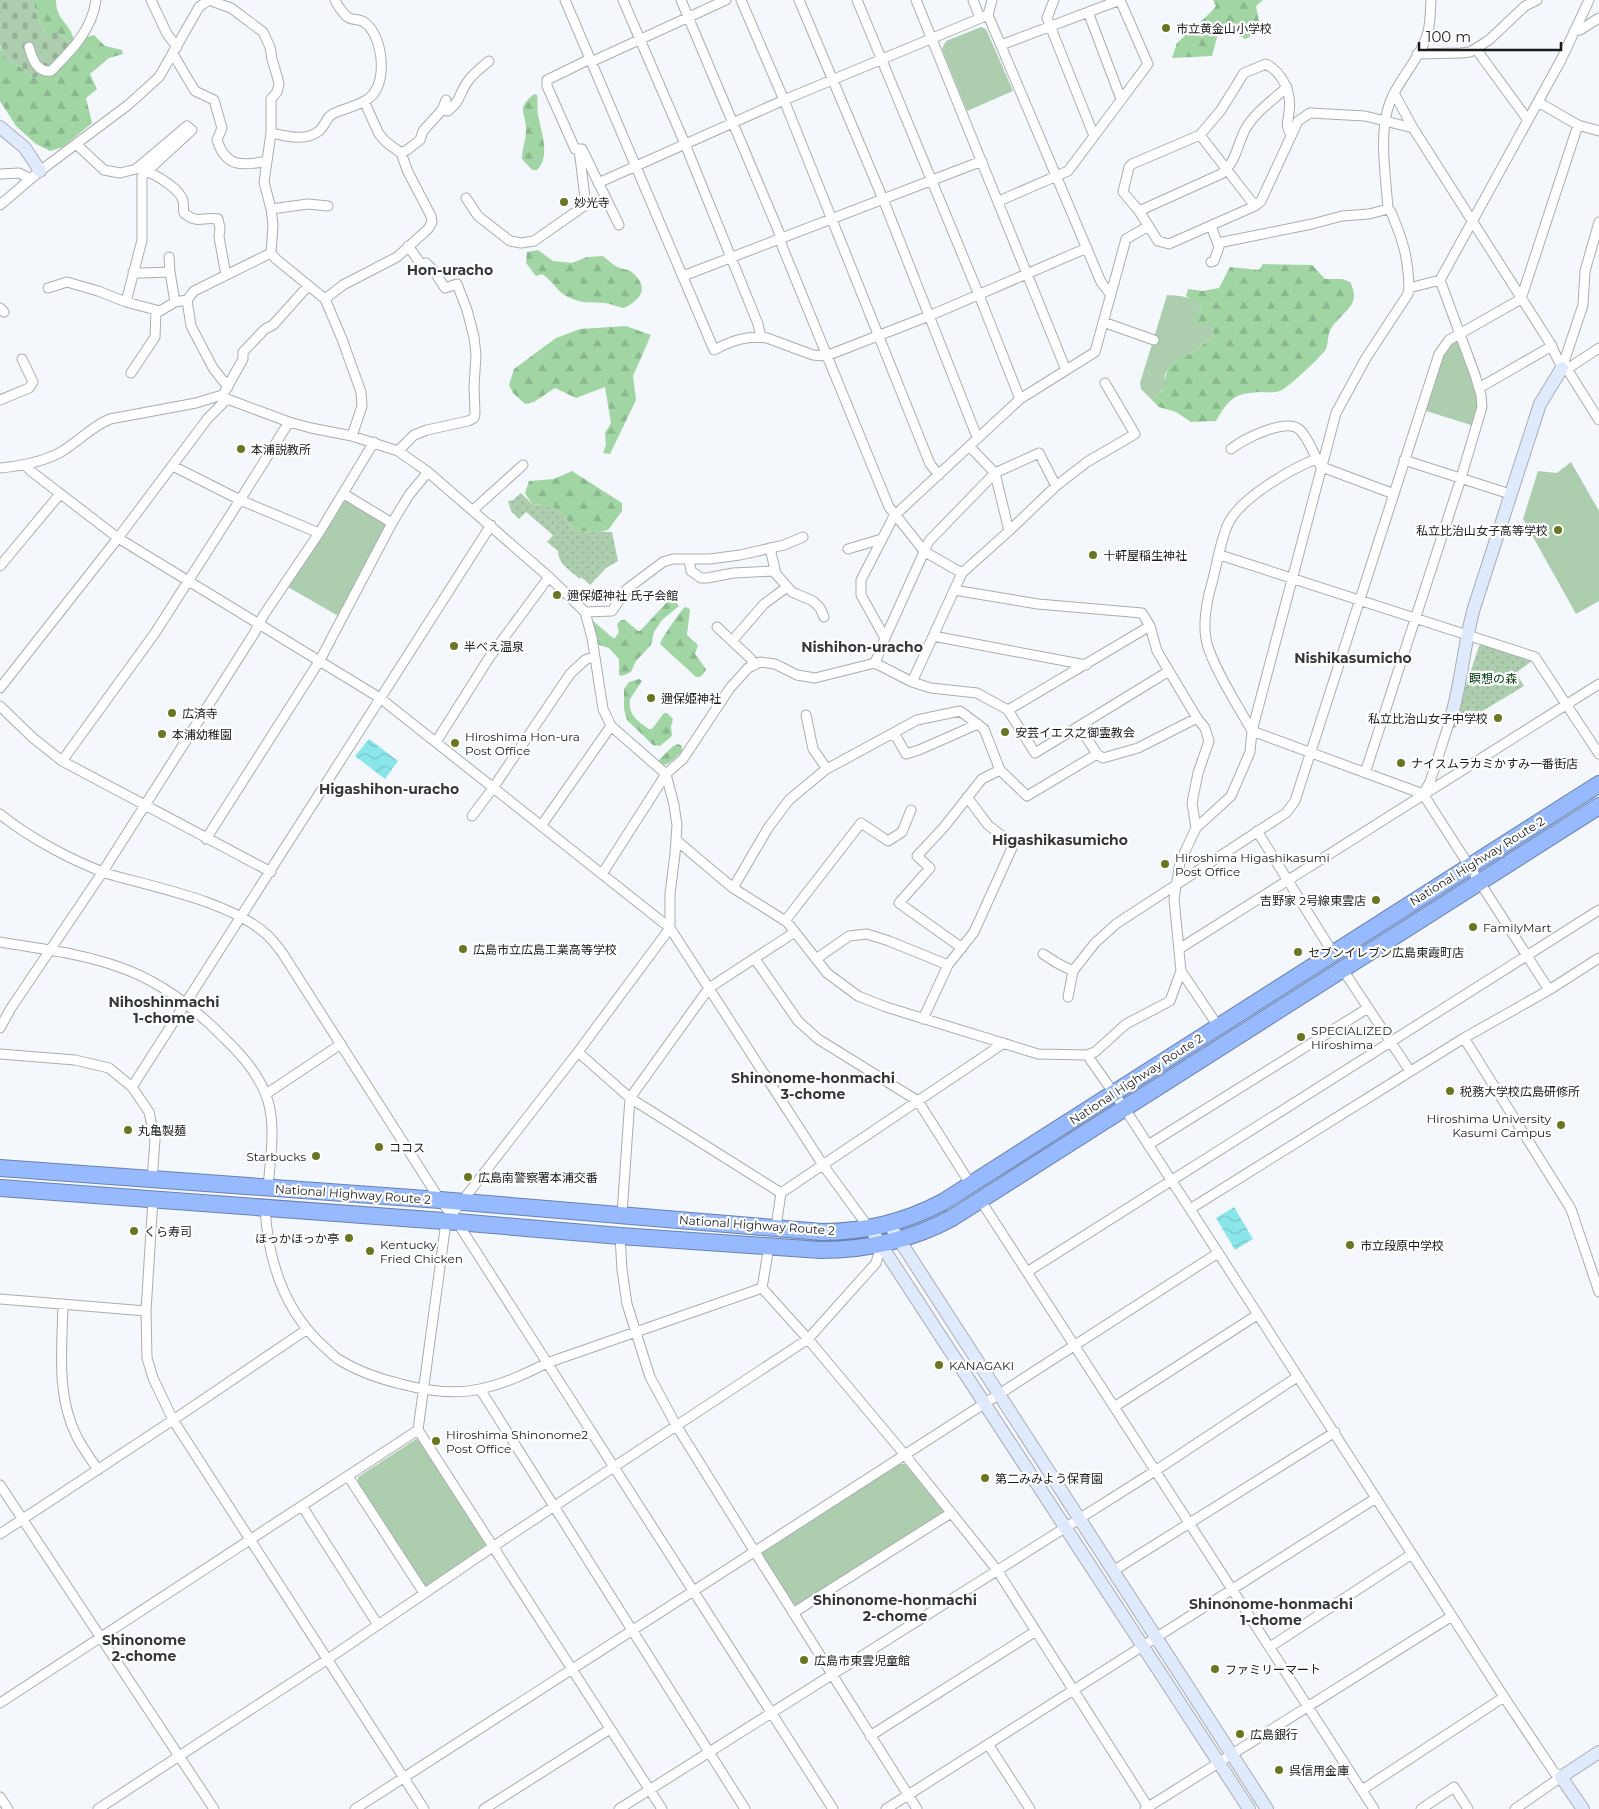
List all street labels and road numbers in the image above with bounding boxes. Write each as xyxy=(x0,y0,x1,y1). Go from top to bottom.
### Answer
street label: National Highway Route 2 xyxy=(1407,813,1547,909)
street label: National Highway Route 2 xyxy=(1066,1030,1206,1128)
street label: National Highway Route 2 xyxy=(275,1181,432,1207)
street label: National Highway Route 2 xyxy=(679,1212,836,1238)

